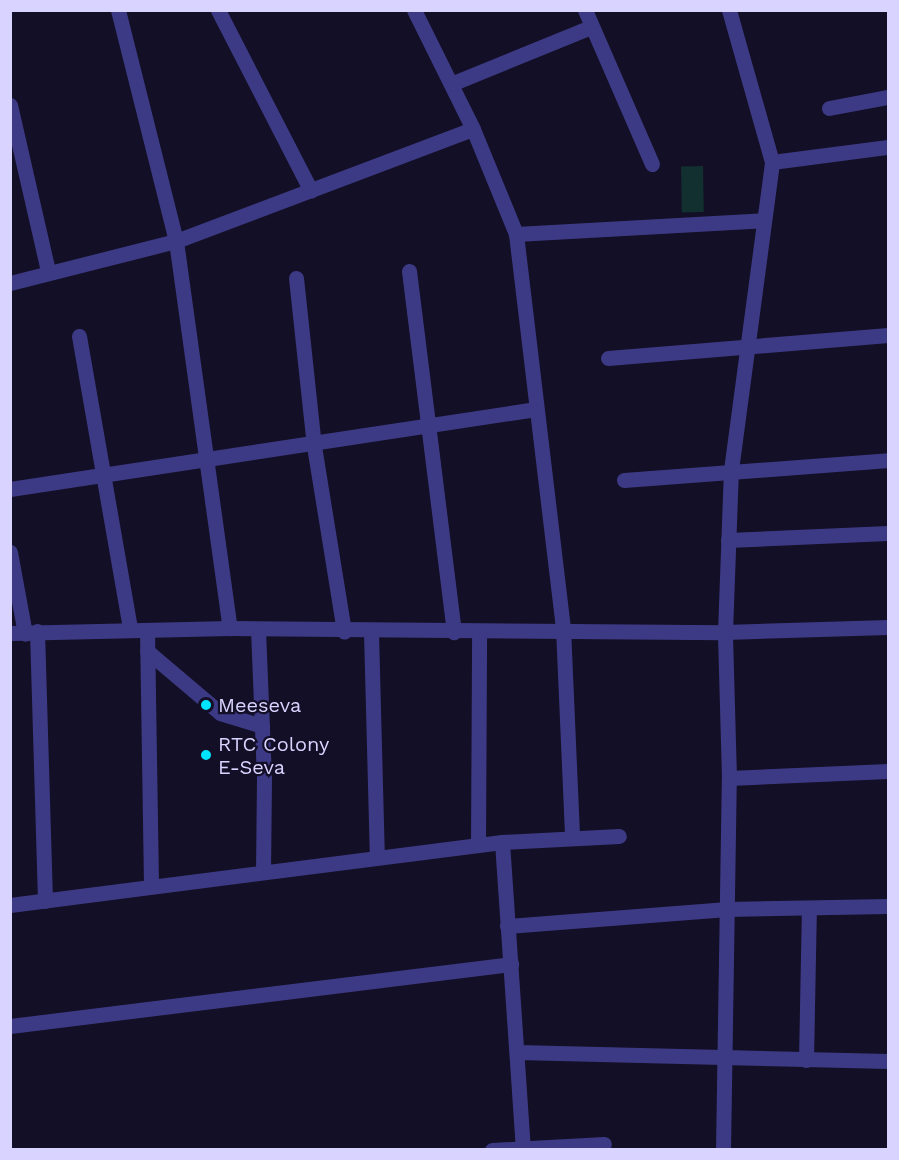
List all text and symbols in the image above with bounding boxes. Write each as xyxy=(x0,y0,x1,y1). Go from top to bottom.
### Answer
place label: Meeseva xyxy=(218,693,301,717)
marker: Meeseva xyxy=(199,698,213,712)
place label: RTC Colony E-Seva xyxy=(218,732,329,779)
marker: RTC Colony E-Seva xyxy=(199,748,213,762)

